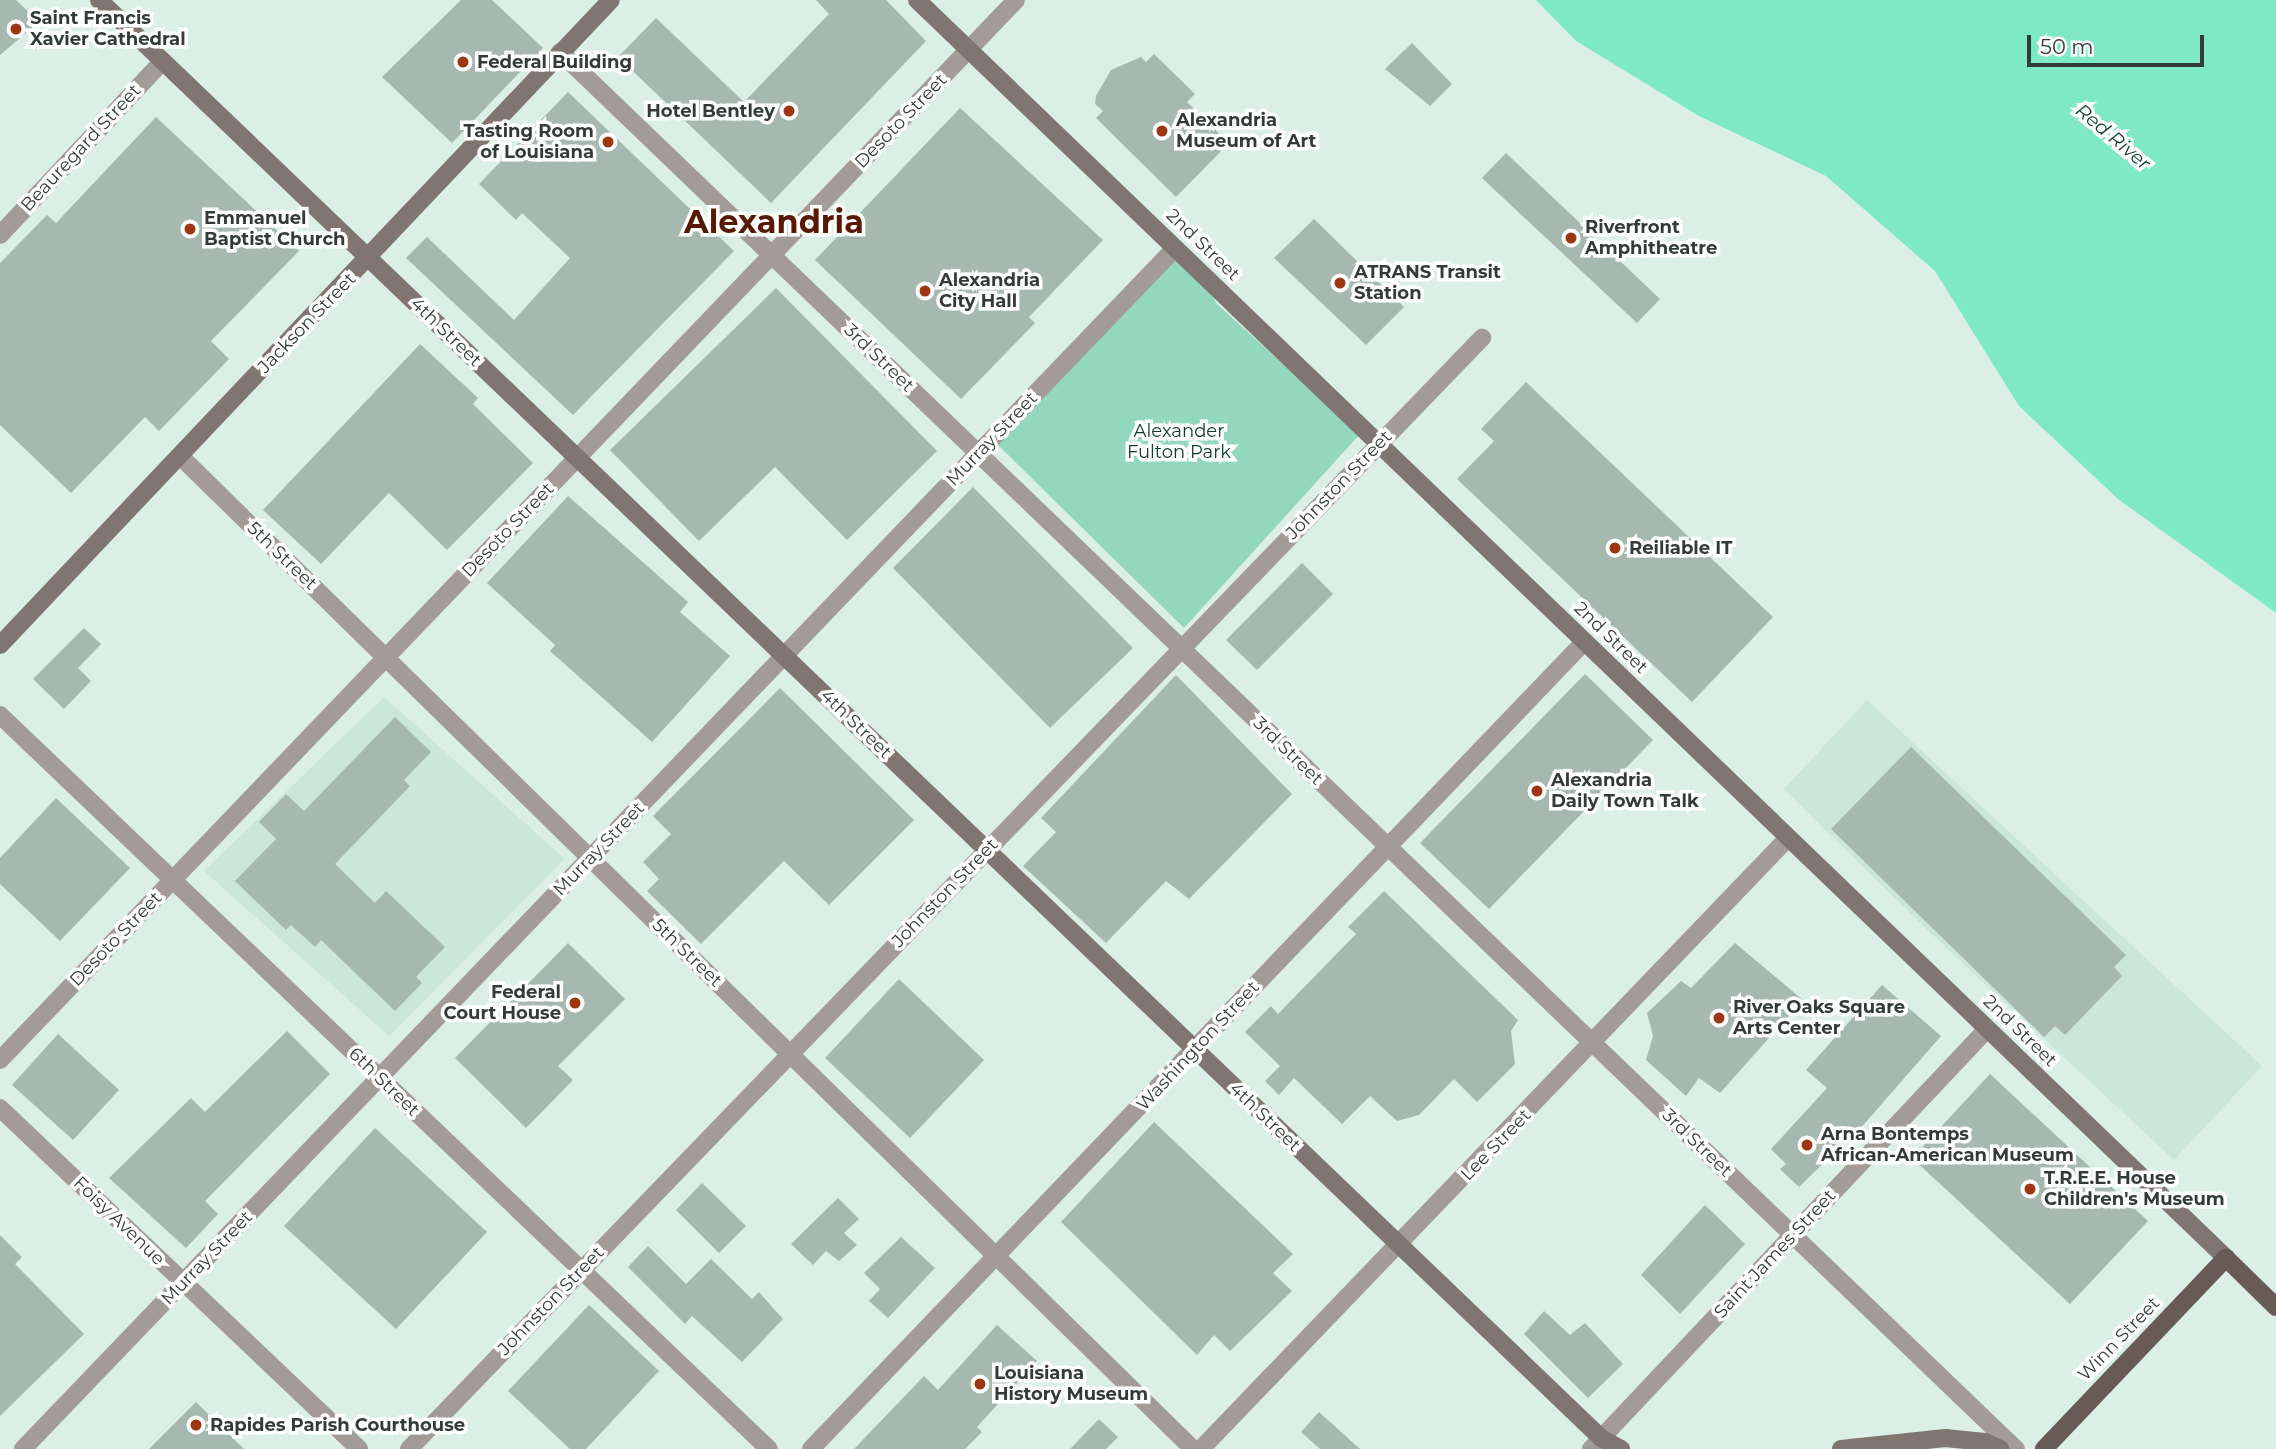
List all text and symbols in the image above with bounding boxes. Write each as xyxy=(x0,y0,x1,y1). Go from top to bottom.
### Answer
place label: Saint Francis Xavier Cathedral xyxy=(30,8,186,50)
marker: Saint Francis Xavier Cathedral xyxy=(8,21,24,37)
scale bar xyxy=(2031,21,2208,65)
text: 50 m xyxy=(2040,34,2094,59)
place label: Federal Building xyxy=(477,51,632,73)
marker: Federal Building xyxy=(455,54,471,70)
street label: Desoto Street xyxy=(850,69,952,173)
street label: Beauregard Street xyxy=(16,80,146,216)
water label: Red River xyxy=(2071,99,2155,175)
place label: Hotel Bentley xyxy=(646,100,775,122)
marker: Hotel Bentley xyxy=(781,103,797,119)
place label: Alexandria Museum of Art xyxy=(1176,110,1316,152)
place label: Tasting Room of Louisiana xyxy=(464,121,594,164)
marker: Alexandria Museum of Art xyxy=(1154,123,1170,139)
marker: Tasting Room of Louisiana xyxy=(600,134,616,150)
district label: Alexandria xyxy=(684,203,864,241)
street label: 2nd Street xyxy=(1162,205,1244,285)
place label: Emmanuel Baptist Church xyxy=(204,208,345,250)
place label: Riverfront Amphitheatre xyxy=(1585,217,1717,260)
marker: Emmanuel Baptist Church xyxy=(182,221,198,237)
marker: Riverfront Amphitheatre xyxy=(1563,230,1579,246)
place label: ATRANS Transit Station xyxy=(1354,262,1501,304)
street label: Jackson Street xyxy=(254,268,360,378)
place label: Alexandria City Hall xyxy=(939,270,1040,312)
marker: ATRANS Transit Station xyxy=(1332,275,1348,291)
marker: Alexandria City Hall xyxy=(917,283,933,299)
street label: 4th Street xyxy=(406,293,486,371)
street label: 3rd Street xyxy=(840,319,918,397)
street label: Murray Street xyxy=(942,388,1042,490)
park label: Alexander Fulton Park xyxy=(1127,421,1231,464)
street label: Johnston Street xyxy=(1282,426,1396,544)
street label: Desoto Street xyxy=(457,478,559,582)
street label: 5th Street xyxy=(243,517,321,595)
place label: Reiliable IT xyxy=(1629,537,1732,559)
marker: Reiliable IT xyxy=(1607,540,1623,556)
street label: 2nd Street xyxy=(1570,598,1652,678)
street label: 4th Street xyxy=(816,685,896,763)
street label: 3rd Street xyxy=(1249,712,1327,790)
place label: Alexandria Daily Town Talk xyxy=(1551,770,1699,812)
marker: Alexandria Daily Town Talk xyxy=(1529,783,1545,799)
street label: Murray Street xyxy=(549,798,649,900)
street label: Johnston Street xyxy=(888,834,1002,952)
street label: Desoto Street xyxy=(65,887,167,991)
street label: 5th Street xyxy=(648,914,726,992)
street label: Washington Street xyxy=(1132,977,1264,1115)
place label: Federal Court House xyxy=(444,982,561,1024)
street label: 2nd Street xyxy=(1979,991,2061,1071)
marker: Federal Court House xyxy=(567,995,583,1011)
place label: River Oaks Square Arts Center xyxy=(1733,997,1905,1040)
marker: River Oaks Square Arts Center xyxy=(1711,1010,1727,1026)
street label: 6th Street xyxy=(344,1043,424,1121)
street label: 4th Street xyxy=(1225,1078,1305,1156)
street label: 3rd Street xyxy=(1658,1104,1736,1182)
street label: Lee Street xyxy=(1457,1105,1535,1185)
place label: Arna Bontemps African-American Museum xyxy=(1821,1124,2074,1166)
marker: Arna Bontemps African-American Museum xyxy=(1799,1137,1815,1153)
place label: T.R.E.E. House Children's Museum xyxy=(2044,1168,2225,1210)
street label: Foisy Avenue xyxy=(69,1172,169,1270)
marker: T.R.E.E. House Children's Museum xyxy=(2022,1181,2038,1197)
street label: Saint James Street xyxy=(1710,1185,1840,1323)
street label: Murray Street xyxy=(157,1207,257,1309)
street label: Johnston Street xyxy=(494,1242,608,1360)
street label: Winn Street xyxy=(2074,1293,2164,1385)
place label: Louisiana History Museum xyxy=(994,1363,1148,1406)
marker: Louisiana History Museum xyxy=(972,1376,988,1392)
place label: Rapides Parish Courthouse xyxy=(210,1414,465,1436)
marker: Rapides Parish Courthouse xyxy=(188,1417,204,1433)

